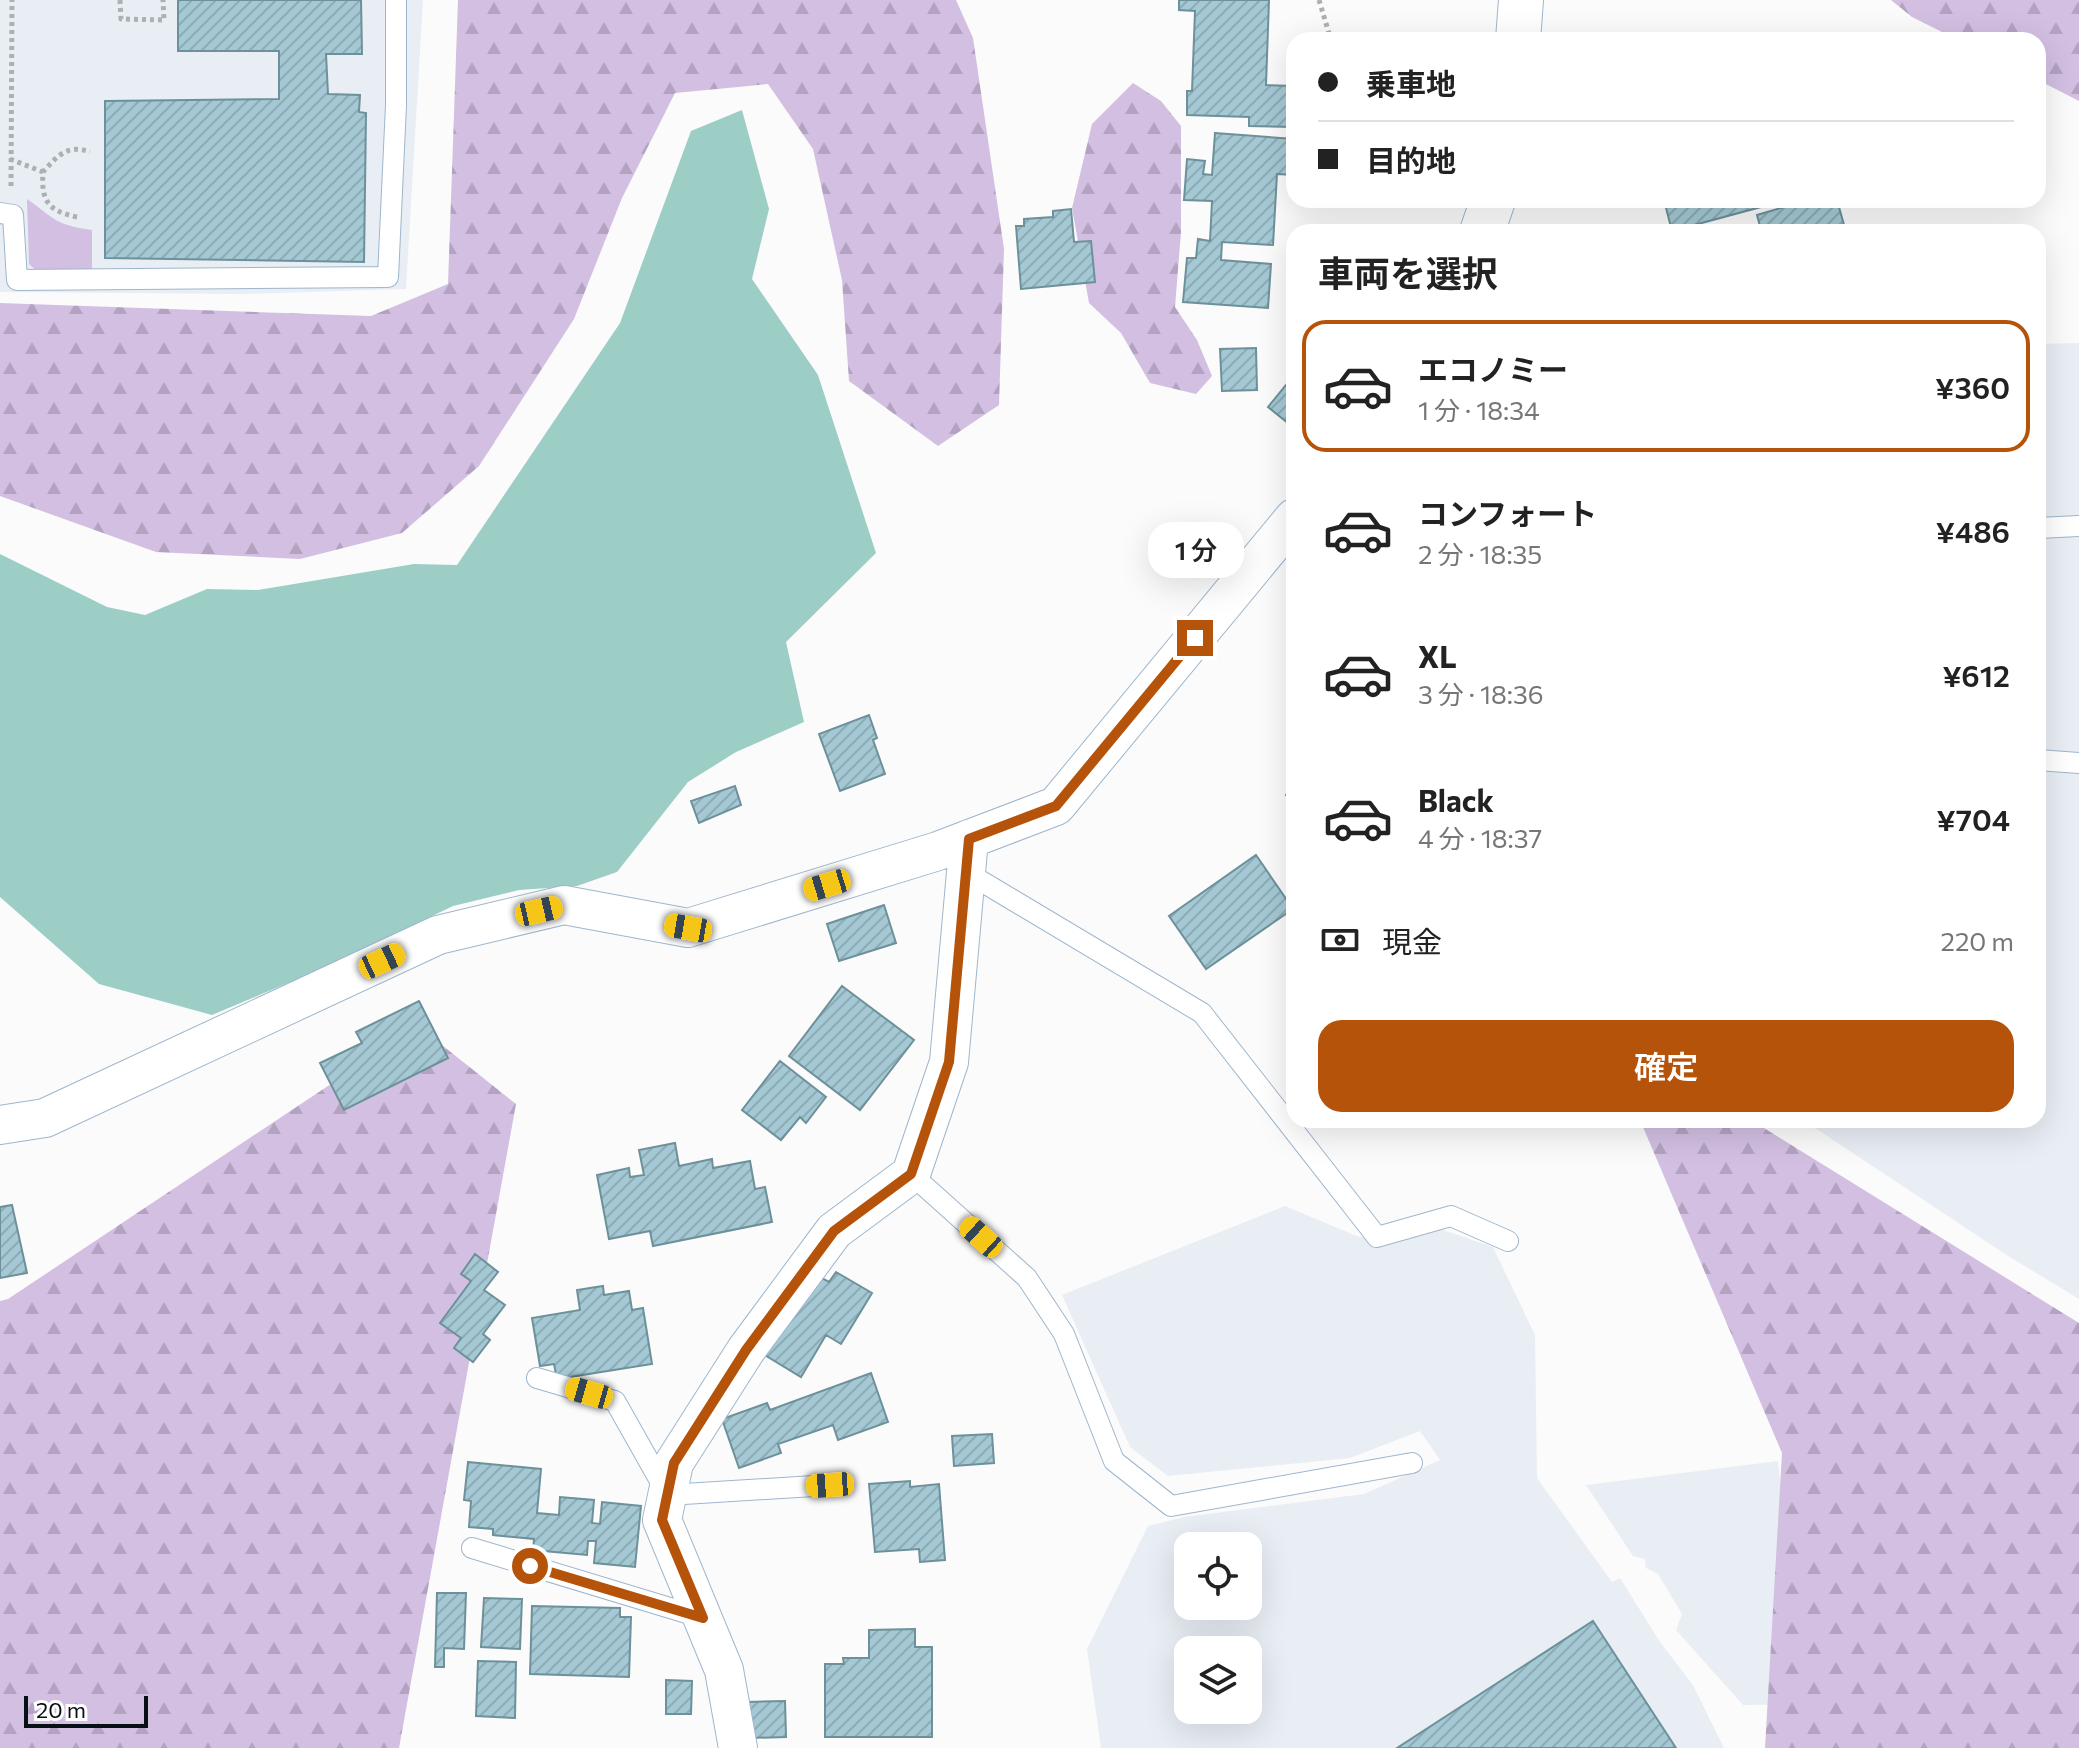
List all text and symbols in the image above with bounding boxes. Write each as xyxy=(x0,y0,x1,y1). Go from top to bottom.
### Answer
text: 乗車地 xyxy=(1366,64,1456,101)
text: 目的地 xyxy=(1366,141,1456,178)
text: 車両を選択 xyxy=(1318,250,1498,294)
icon: car xyxy=(1322,350,1394,422)
text: エコノミー xyxy=(1418,350,1568,387)
text: ¥360 xyxy=(1935,368,2010,405)
text: 1 分 · 18:34 xyxy=(1418,394,1540,425)
icon: car xyxy=(1322,494,1394,566)
text: コンフォート xyxy=(1418,494,1597,531)
text: ¥486 xyxy=(1936,512,2010,549)
callout: 1 分 xyxy=(1147,522,1243,578)
text: 1 分 xyxy=(1175,534,1217,565)
text: 2 分 · 18:35 xyxy=(1418,538,1542,569)
route end xyxy=(1177,620,1213,656)
text: XL xyxy=(1418,637,1457,674)
icon: car xyxy=(1322,638,1394,710)
text: ¥612 xyxy=(1942,656,2010,693)
text: 3 分 · 18:36 xyxy=(1418,678,1544,709)
text: Black xyxy=(1418,781,1494,818)
icon: car xyxy=(1322,782,1394,854)
text: ¥704 xyxy=(1937,800,2010,837)
text: 4 分 · 18:37 xyxy=(1418,822,1542,853)
car xyxy=(801,867,853,903)
car xyxy=(513,894,565,928)
car xyxy=(662,912,714,944)
icon: cash xyxy=(1318,918,1362,962)
text: 現金 xyxy=(1382,922,1442,959)
text: 220 m xyxy=(1941,925,2014,956)
car xyxy=(355,940,409,982)
button: 確定 xyxy=(1318,1020,2014,1112)
car xyxy=(955,1212,1007,1262)
car xyxy=(563,1375,615,1411)
car xyxy=(805,1471,855,1499)
map controls xyxy=(1174,1532,1262,1724)
button: locate xyxy=(1174,1532,1262,1620)
route start xyxy=(512,1548,548,1584)
button: layers xyxy=(1174,1636,1262,1724)
scale bar xyxy=(24,1692,148,1728)
text: 20 m xyxy=(36,1696,86,1723)

